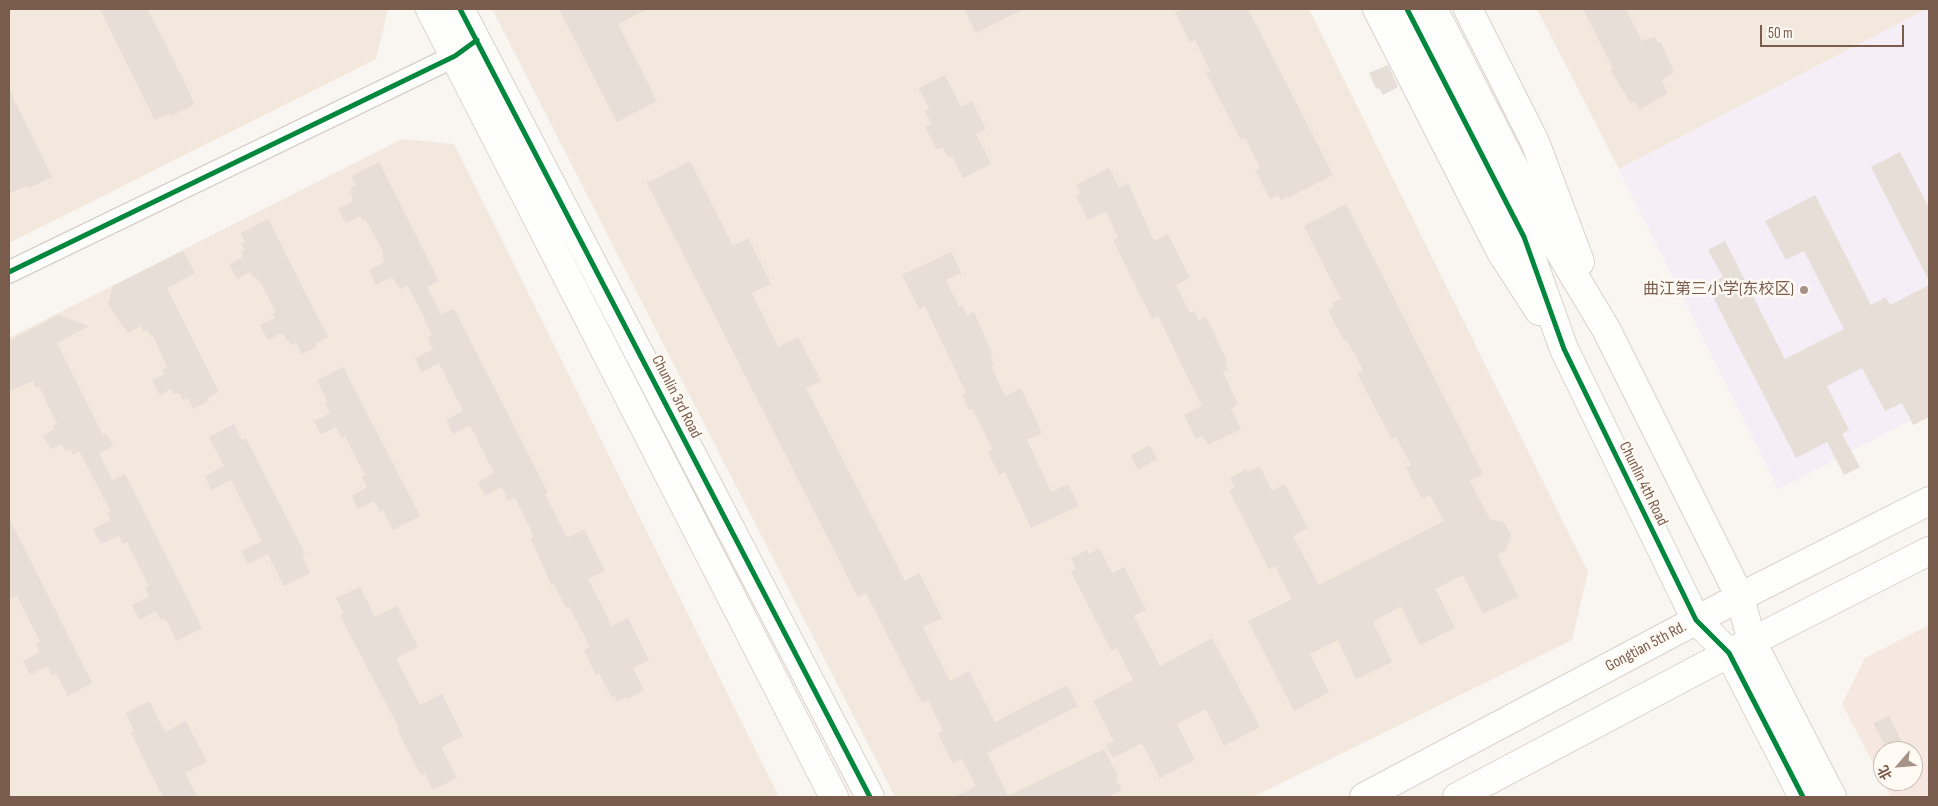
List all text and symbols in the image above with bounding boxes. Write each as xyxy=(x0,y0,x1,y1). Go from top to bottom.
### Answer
scale bar xyxy=(1763,15,1907,47)
text: 50 m xyxy=(1768,24,1793,43)
place label: 曲江第三小学(东校区) xyxy=(1643,280,1794,300)
marker: 曲江第三小学(东校区) xyxy=(1798,284,1810,296)
street label: Chunlin 3rd Road xyxy=(647,352,705,442)
street label: Chunlin 4th Road xyxy=(1614,439,1672,529)
street label: Gongtian 5th Rd. xyxy=(1602,618,1690,676)
north arrow xyxy=(1873,741,1923,791)
text: 北 xyxy=(1874,762,1896,783)

